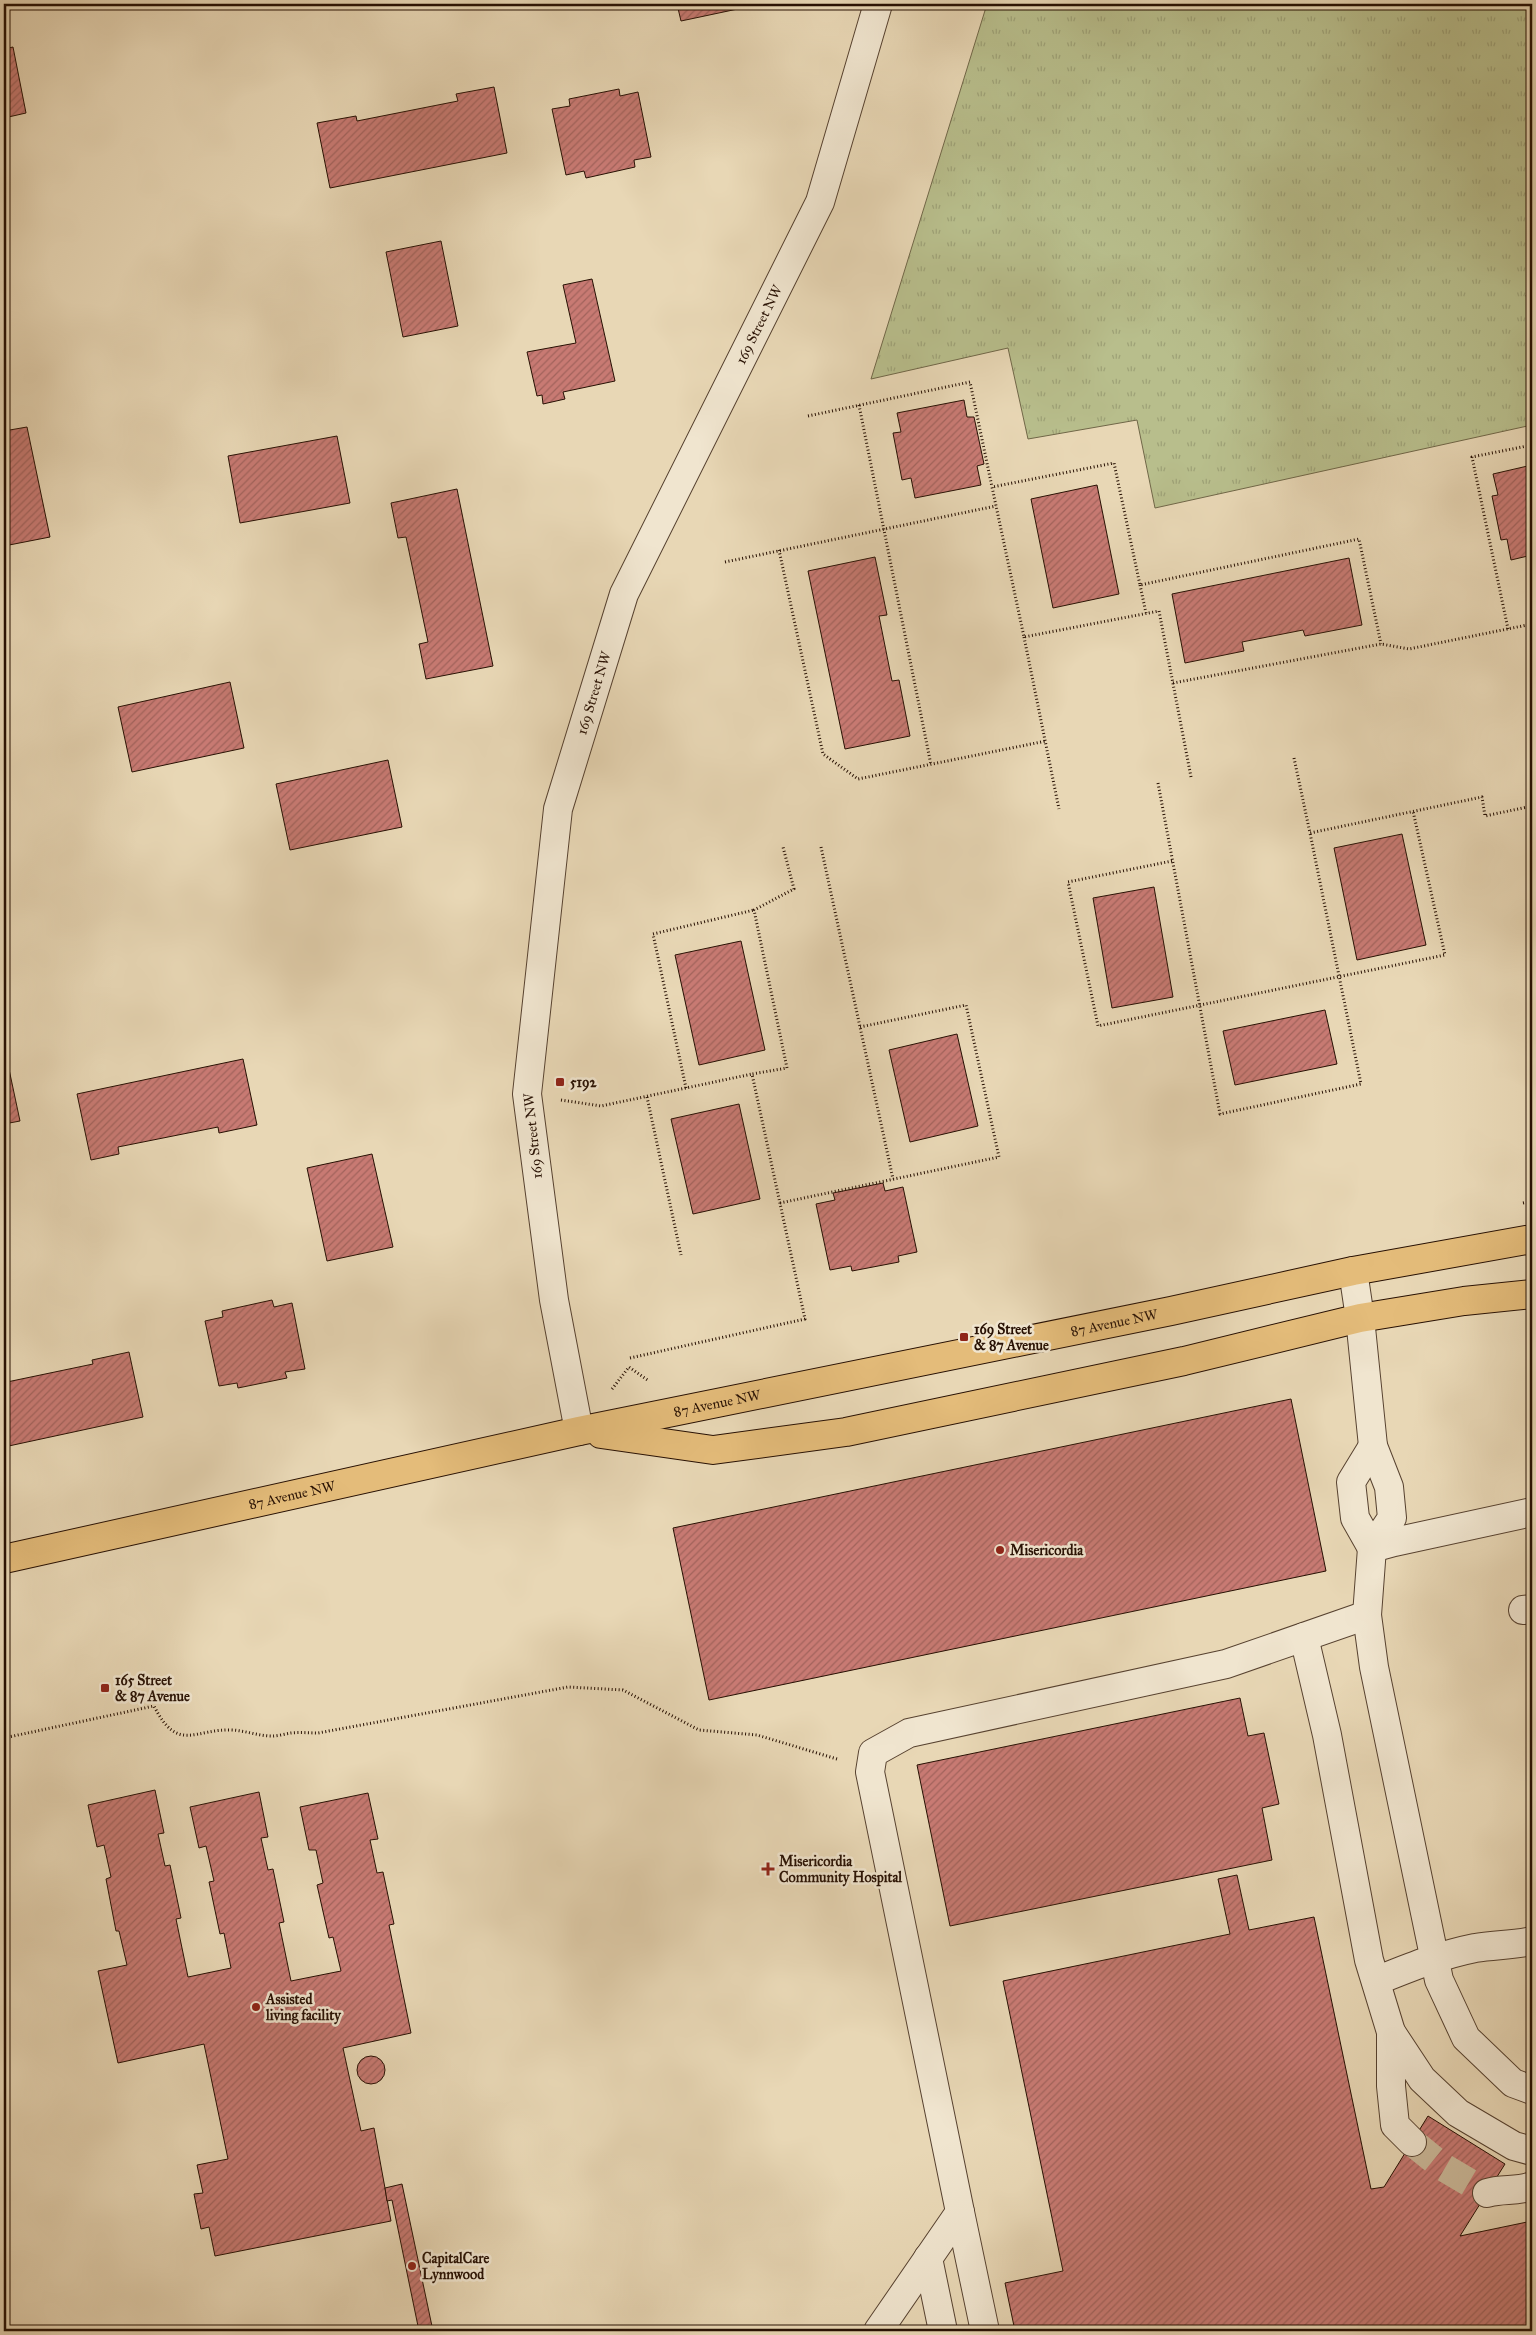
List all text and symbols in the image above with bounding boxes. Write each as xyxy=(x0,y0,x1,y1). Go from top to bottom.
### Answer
street label: 169 Street NW xyxy=(732,282,786,367)
street label: 169 Street NW xyxy=(573,649,615,737)
place label: 5192 xyxy=(570,1074,597,1092)
marker: 5192 xyxy=(554,1076,566,1088)
street label: 169 Street NW xyxy=(520,1092,546,1180)
street label: 87 Avenue NW xyxy=(1069,1305,1160,1340)
place label: 169 Street & 87 Avenue xyxy=(974,1321,1049,1354)
marker: 169 Street & 87 Avenue xyxy=(958,1331,970,1343)
street label: 87 Avenue NW xyxy=(672,1386,763,1420)
street label: 87 Avenue NW xyxy=(247,1477,338,1513)
place label: Misericordia xyxy=(1010,1542,1084,1559)
marker: Misericordia xyxy=(994,1544,1006,1556)
place label: 165 Street & 87 Avenue xyxy=(115,1672,190,1705)
marker: 165 Street & 87 Avenue xyxy=(99,1682,111,1694)
place label: Misericordia Community Hospital xyxy=(779,1853,903,1887)
marker: Misericordia Community Hospital xyxy=(761,1862,775,1876)
place label: Assisted living facility xyxy=(265,1991,342,2025)
marker: Assisted living facility xyxy=(250,2001,262,2013)
place label: CapitalCare Lynnwood xyxy=(422,2250,489,2284)
marker: CapitalCare Lynnwood xyxy=(406,2260,418,2272)

